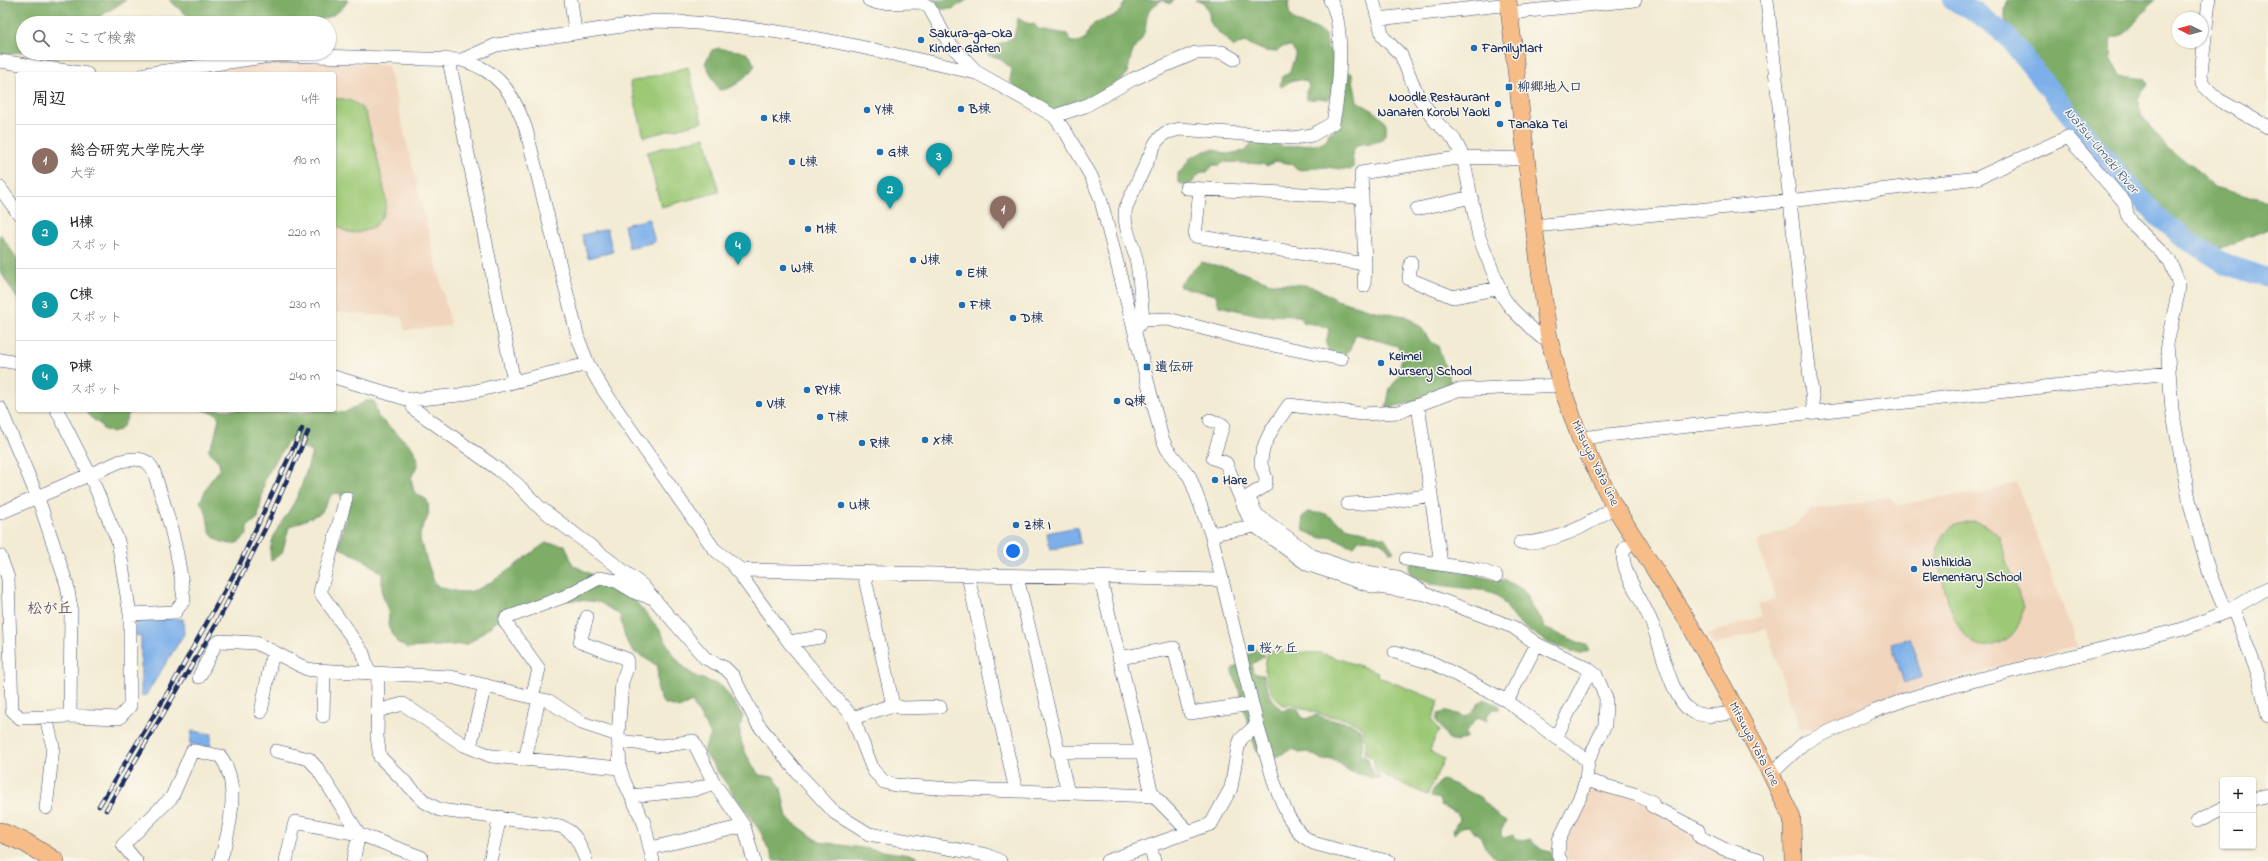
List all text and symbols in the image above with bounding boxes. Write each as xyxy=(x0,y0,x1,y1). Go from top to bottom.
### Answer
north arrow xyxy=(2172,12,2208,48)
search box xyxy=(16,16,336,60)
place label: Sakura-ga-Oka Kinder Garten xyxy=(929,24,1012,58)
icon: search xyxy=(30,27,52,49)
text: ここで検索 xyxy=(62,28,137,50)
marker: Sakura-ga-Oka Kinder Garten xyxy=(916,35,926,45)
place label: FamilyMart xyxy=(1481,39,1543,60)
marker: FamilyMart xyxy=(1469,43,1479,53)
place label: 柳郷地入口 xyxy=(1517,78,1582,97)
marker: 柳郷地入口 xyxy=(1504,82,1514,92)
text: 周辺 xyxy=(32,87,66,112)
place label: Noodle Restaurant Nanaten Korobi Yaoki xyxy=(1378,88,1491,122)
text: 4件 xyxy=(302,90,320,109)
marker: Noodle Restaurant Nanaten Korobi Yaoki xyxy=(1493,99,1503,109)
place label: B棟 xyxy=(968,100,991,119)
place label: Y棟 xyxy=(874,101,894,120)
water label: Natsu-Umeki River xyxy=(2059,103,2144,200)
marker: B棟 xyxy=(956,104,966,114)
marker: Y棟 xyxy=(862,105,872,115)
place label: K棟 xyxy=(772,109,791,128)
marker: K棟 xyxy=(759,113,769,123)
place label: Tanaka Tei xyxy=(1508,115,1567,134)
marker: Tanaka Tei xyxy=(1495,119,1505,129)
text: 総合研究大学院大学 xyxy=(70,140,205,162)
place label: G棟 xyxy=(888,143,909,162)
pin: 3 xyxy=(926,143,952,176)
marker: G棟 xyxy=(875,147,885,157)
text: 1 xyxy=(43,151,47,170)
text: 190 m xyxy=(293,151,320,170)
place label: L棟 xyxy=(800,153,818,172)
marker: L棟 xyxy=(787,157,797,167)
text: 大学 xyxy=(70,164,96,183)
pin: 2 xyxy=(877,176,903,209)
pin: 1 xyxy=(990,196,1016,229)
text: H棟 xyxy=(70,212,94,234)
place label: M棟 xyxy=(816,220,837,239)
text: 2 xyxy=(42,223,48,242)
text: 220 m xyxy=(288,223,320,242)
marker: M棟 xyxy=(803,224,813,234)
pin: 4 xyxy=(725,232,751,265)
text: スポット xyxy=(70,236,122,255)
place label: J棟 xyxy=(921,251,940,270)
marker: J棟 xyxy=(908,255,918,265)
place label: W棟 xyxy=(791,259,814,278)
marker: W棟 xyxy=(778,263,788,273)
place label: E棟 xyxy=(967,264,988,283)
marker: E棟 xyxy=(954,268,964,278)
text: C棟 xyxy=(70,284,93,306)
text: 3 xyxy=(42,295,48,314)
text: 230 m xyxy=(289,295,320,314)
place label: F棟 xyxy=(969,296,991,315)
marker: F棟 xyxy=(957,300,967,310)
text: スポット xyxy=(70,308,122,327)
place label: D棟 xyxy=(1020,309,1044,328)
marker: D棟 xyxy=(1008,313,1018,323)
place label: Keimei Nursery School xyxy=(1389,347,1472,383)
text: P棟 xyxy=(70,356,93,378)
place label: 遺伝研 xyxy=(1155,358,1194,377)
marker: Keimei Nursery School xyxy=(1376,358,1386,368)
marker: 遺伝研 xyxy=(1142,362,1152,372)
text: 4 xyxy=(42,367,48,386)
text: 240 m xyxy=(289,367,320,386)
text: スポット xyxy=(70,380,122,399)
place label: RY棟 xyxy=(814,381,841,400)
marker: RY棟 xyxy=(802,385,812,395)
place label: Q棟 xyxy=(1125,392,1146,411)
place label: V棟 xyxy=(766,395,786,414)
marker: Q棟 xyxy=(1112,396,1122,406)
marker: V棟 xyxy=(754,399,764,409)
place label: T棟 xyxy=(828,408,848,427)
marker: T棟 xyxy=(815,412,825,422)
street label: Mitsuya Yata Line xyxy=(1565,417,1624,510)
place label: X棟 xyxy=(933,431,954,450)
place label: R棟 xyxy=(869,434,890,453)
marker: X棟 xyxy=(920,435,930,445)
marker: R棟 xyxy=(857,438,867,448)
place label: Hare xyxy=(1223,471,1249,490)
marker: Hare xyxy=(1210,475,1220,485)
place label: U棟 xyxy=(849,496,870,515)
marker: U棟 xyxy=(836,500,846,510)
place label: Z棟 I xyxy=(1024,516,1051,535)
marker: Z棟 I xyxy=(1011,520,1021,530)
your location xyxy=(1003,541,1023,561)
place label: NIshikida Elementary School xyxy=(1922,553,2022,589)
marker: NIshikida Elementary School xyxy=(1909,564,1919,574)
district label: 松が丘 xyxy=(27,598,73,620)
place label: 桜ヶ丘 xyxy=(1259,639,1298,658)
marker: 桜ヶ丘 xyxy=(1246,643,1256,653)
street label: Mitsuya Yata Line xyxy=(1723,698,1784,790)
map controls xyxy=(2220,777,2256,849)
button: + xyxy=(2220,777,2256,813)
button: − xyxy=(2220,813,2256,849)

